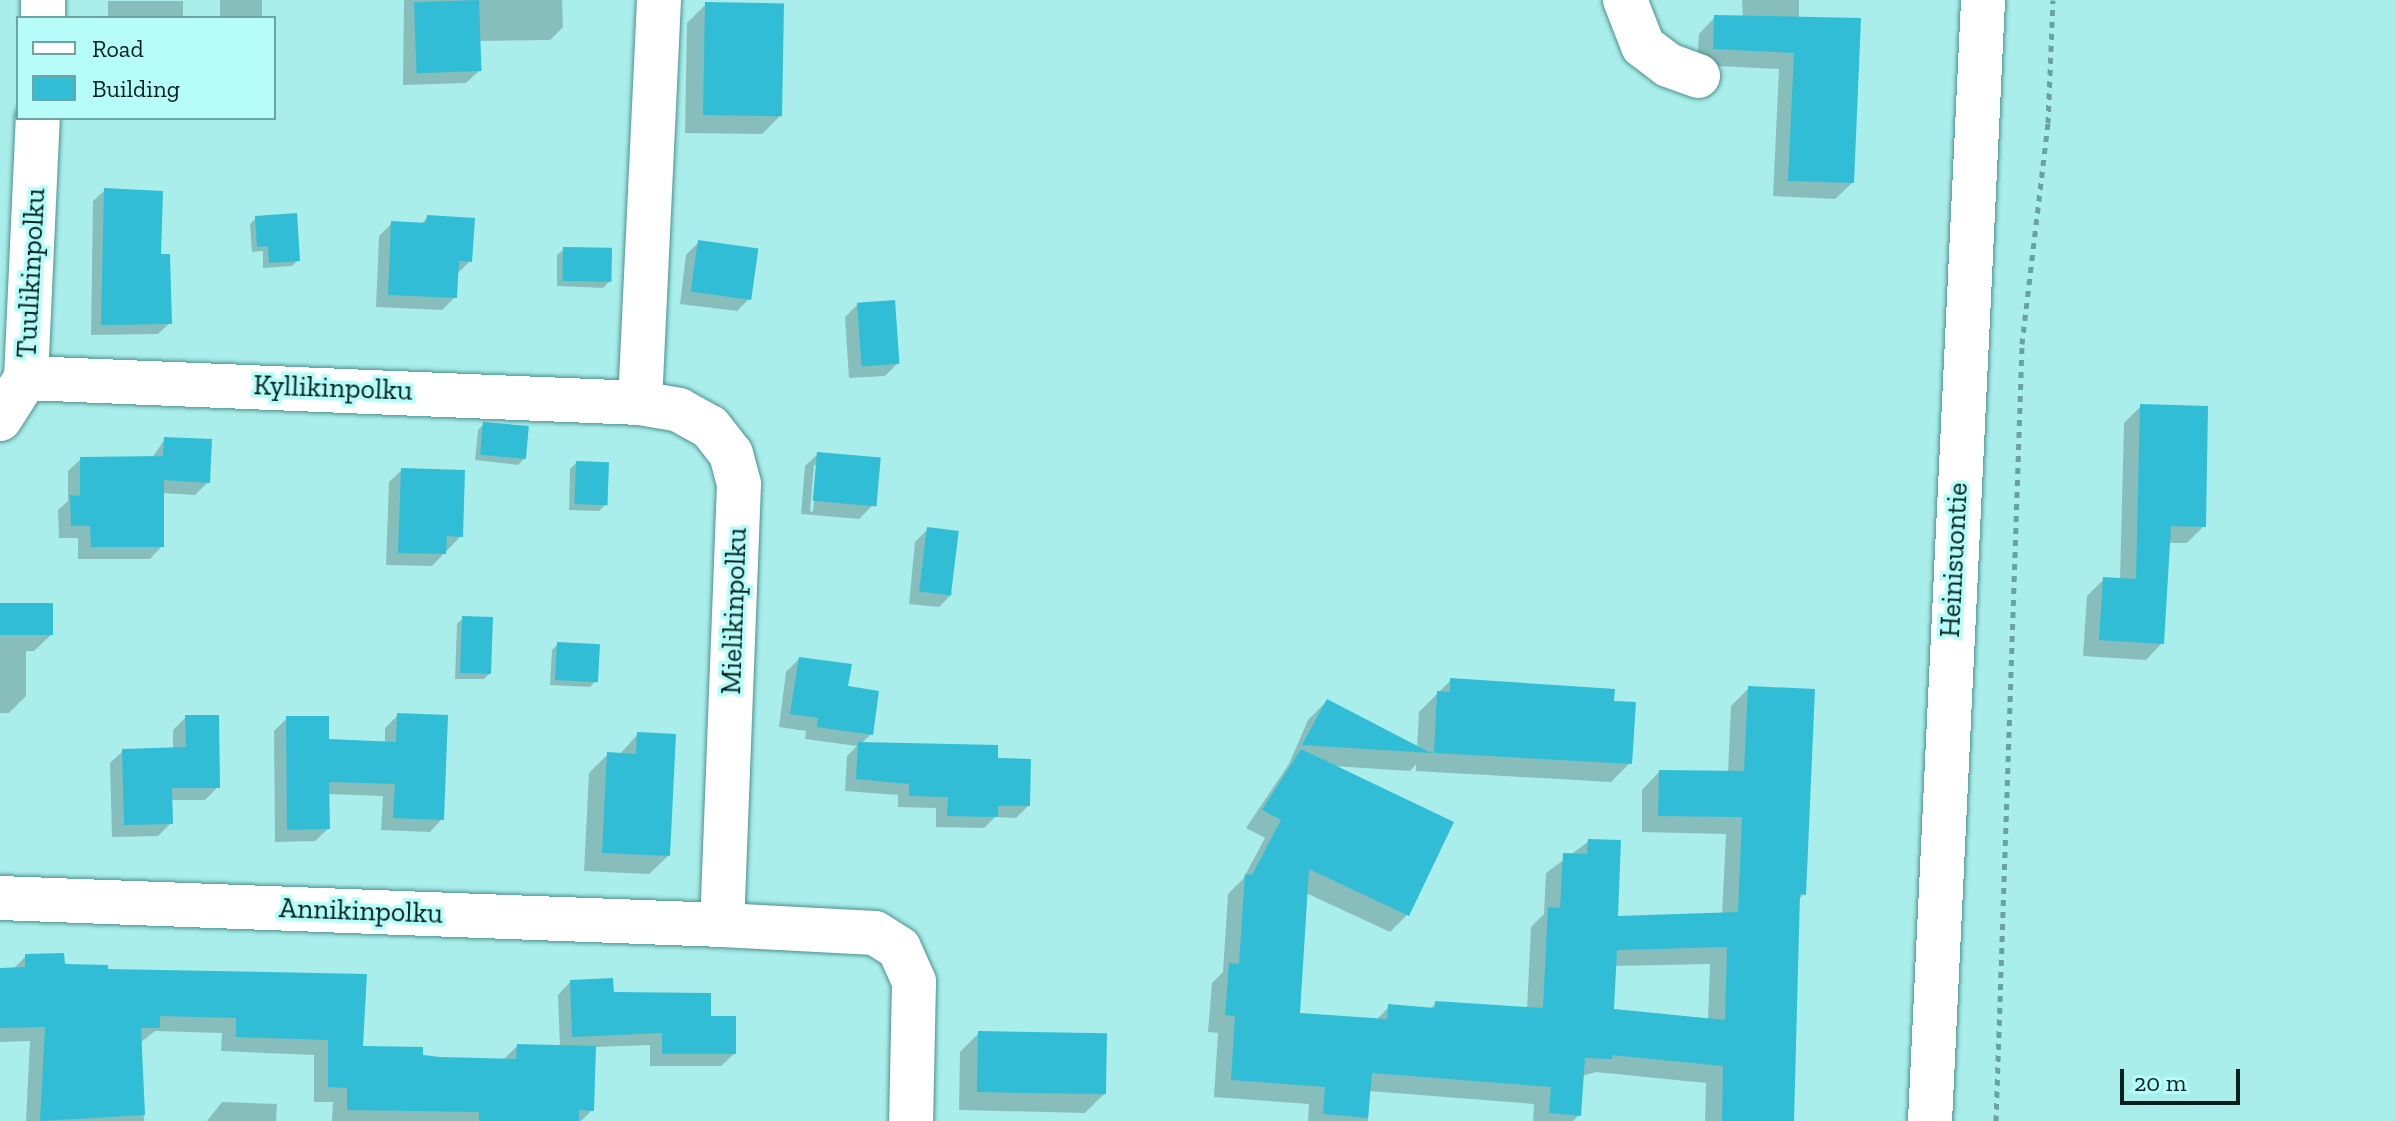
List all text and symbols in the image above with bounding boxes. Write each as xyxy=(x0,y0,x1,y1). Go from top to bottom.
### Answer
legend xyxy=(16,16,276,120)
text: Road xyxy=(92,34,144,63)
text: Building xyxy=(92,74,180,103)
street label: Tuulikinpolku xyxy=(10,187,52,359)
street label: Kyllikinpolku xyxy=(253,368,413,408)
street label: Heinisuontie xyxy=(1933,482,1975,638)
street label: Mielikinpolku xyxy=(714,527,754,695)
street label: Annikinpolku xyxy=(278,891,444,931)
scale bar xyxy=(2124,1053,2244,1103)
text: 20 m xyxy=(2134,1068,2186,1097)

